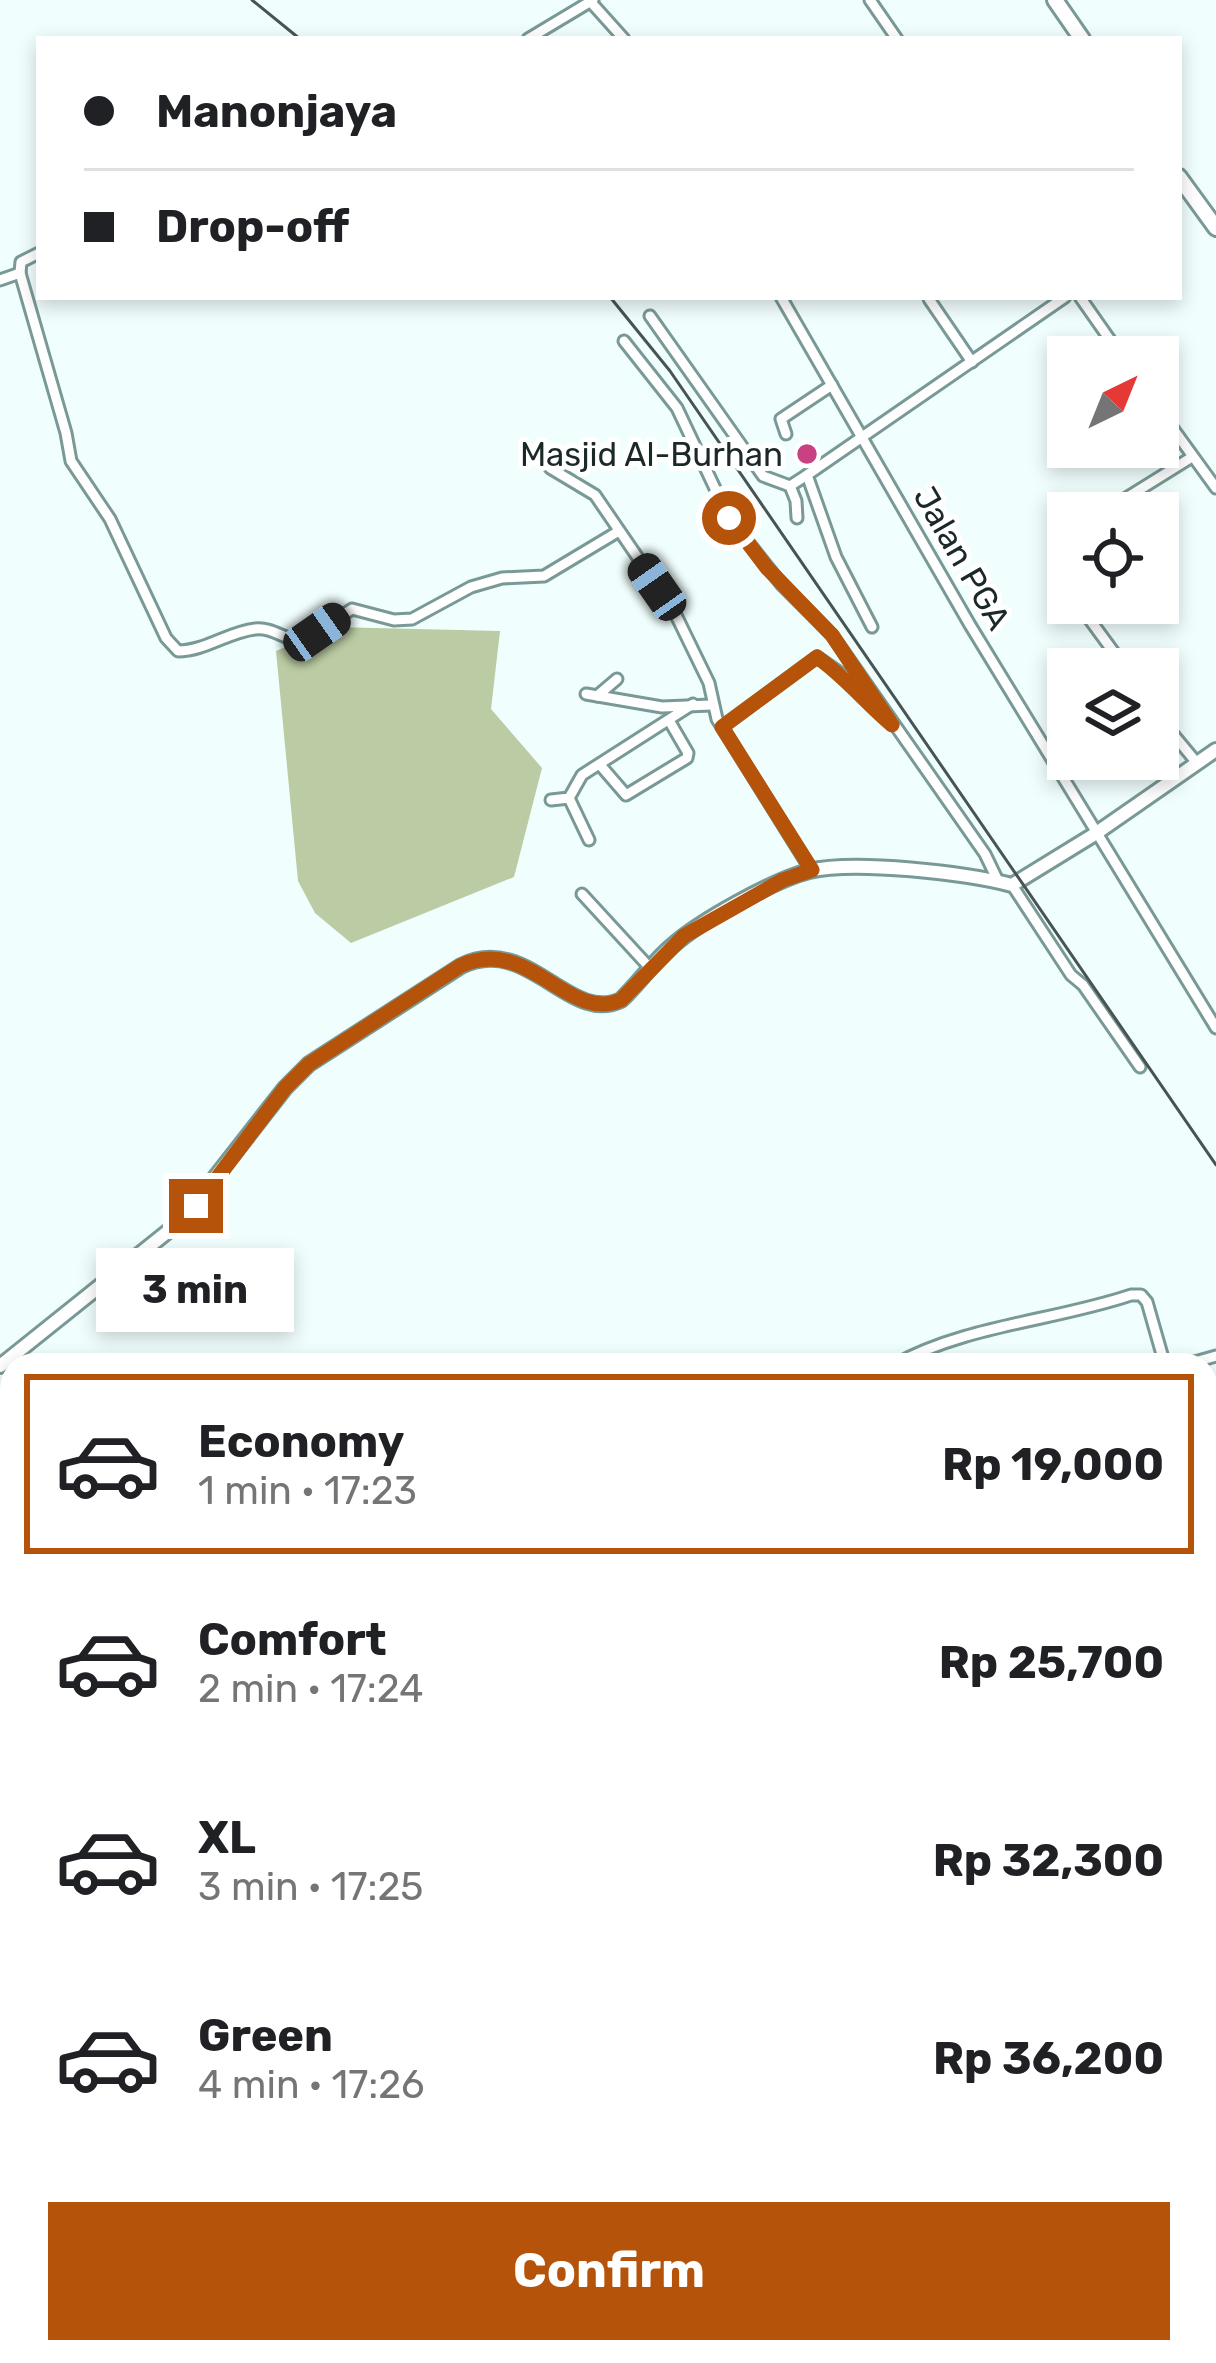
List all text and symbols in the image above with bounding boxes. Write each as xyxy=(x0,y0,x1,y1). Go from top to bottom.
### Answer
text: Manonjaya xyxy=(156,85,397,138)
text: Drop-off xyxy=(156,200,349,253)
north arrow xyxy=(1047,336,1179,468)
map controls xyxy=(1047,336,1179,780)
place label: Masjid Al-Burhan xyxy=(520,435,783,474)
marker: Masjid Al-Burhan xyxy=(794,441,820,467)
street label: Jalan PGA xyxy=(905,480,1019,636)
route start xyxy=(702,491,756,545)
button: locate xyxy=(1047,492,1179,624)
car xyxy=(622,547,692,627)
car xyxy=(277,597,357,667)
button: layers xyxy=(1047,648,1179,780)
route end xyxy=(169,1179,223,1233)
callout: 3 min xyxy=(97,1248,295,1332)
text: 3 min xyxy=(142,1267,248,1313)
icon: car xyxy=(54,1410,162,1518)
text: Economy xyxy=(198,1415,404,1468)
text: Rp 19,000 xyxy=(942,1438,1164,1491)
text: 1 min · 17:23 xyxy=(198,1468,417,1514)
icon: car xyxy=(54,1608,162,1716)
text: Comfort xyxy=(198,1613,387,1666)
text: Rp 25,700 xyxy=(939,1636,1164,1689)
text: 2 min · 17:24 xyxy=(198,1666,424,1712)
icon: car xyxy=(54,1806,162,1914)
text: XL xyxy=(198,1811,256,1864)
text: Rp 32,300 xyxy=(933,1834,1164,1887)
text: 3 min · 17:25 xyxy=(198,1864,423,1910)
icon: car xyxy=(54,2004,162,2112)
text: Green xyxy=(198,2009,333,2062)
text: Rp 36,200 xyxy=(933,2032,1164,2085)
text: 4 min · 17:26 xyxy=(198,2062,425,2108)
button: Confirm xyxy=(48,2202,1170,2340)

